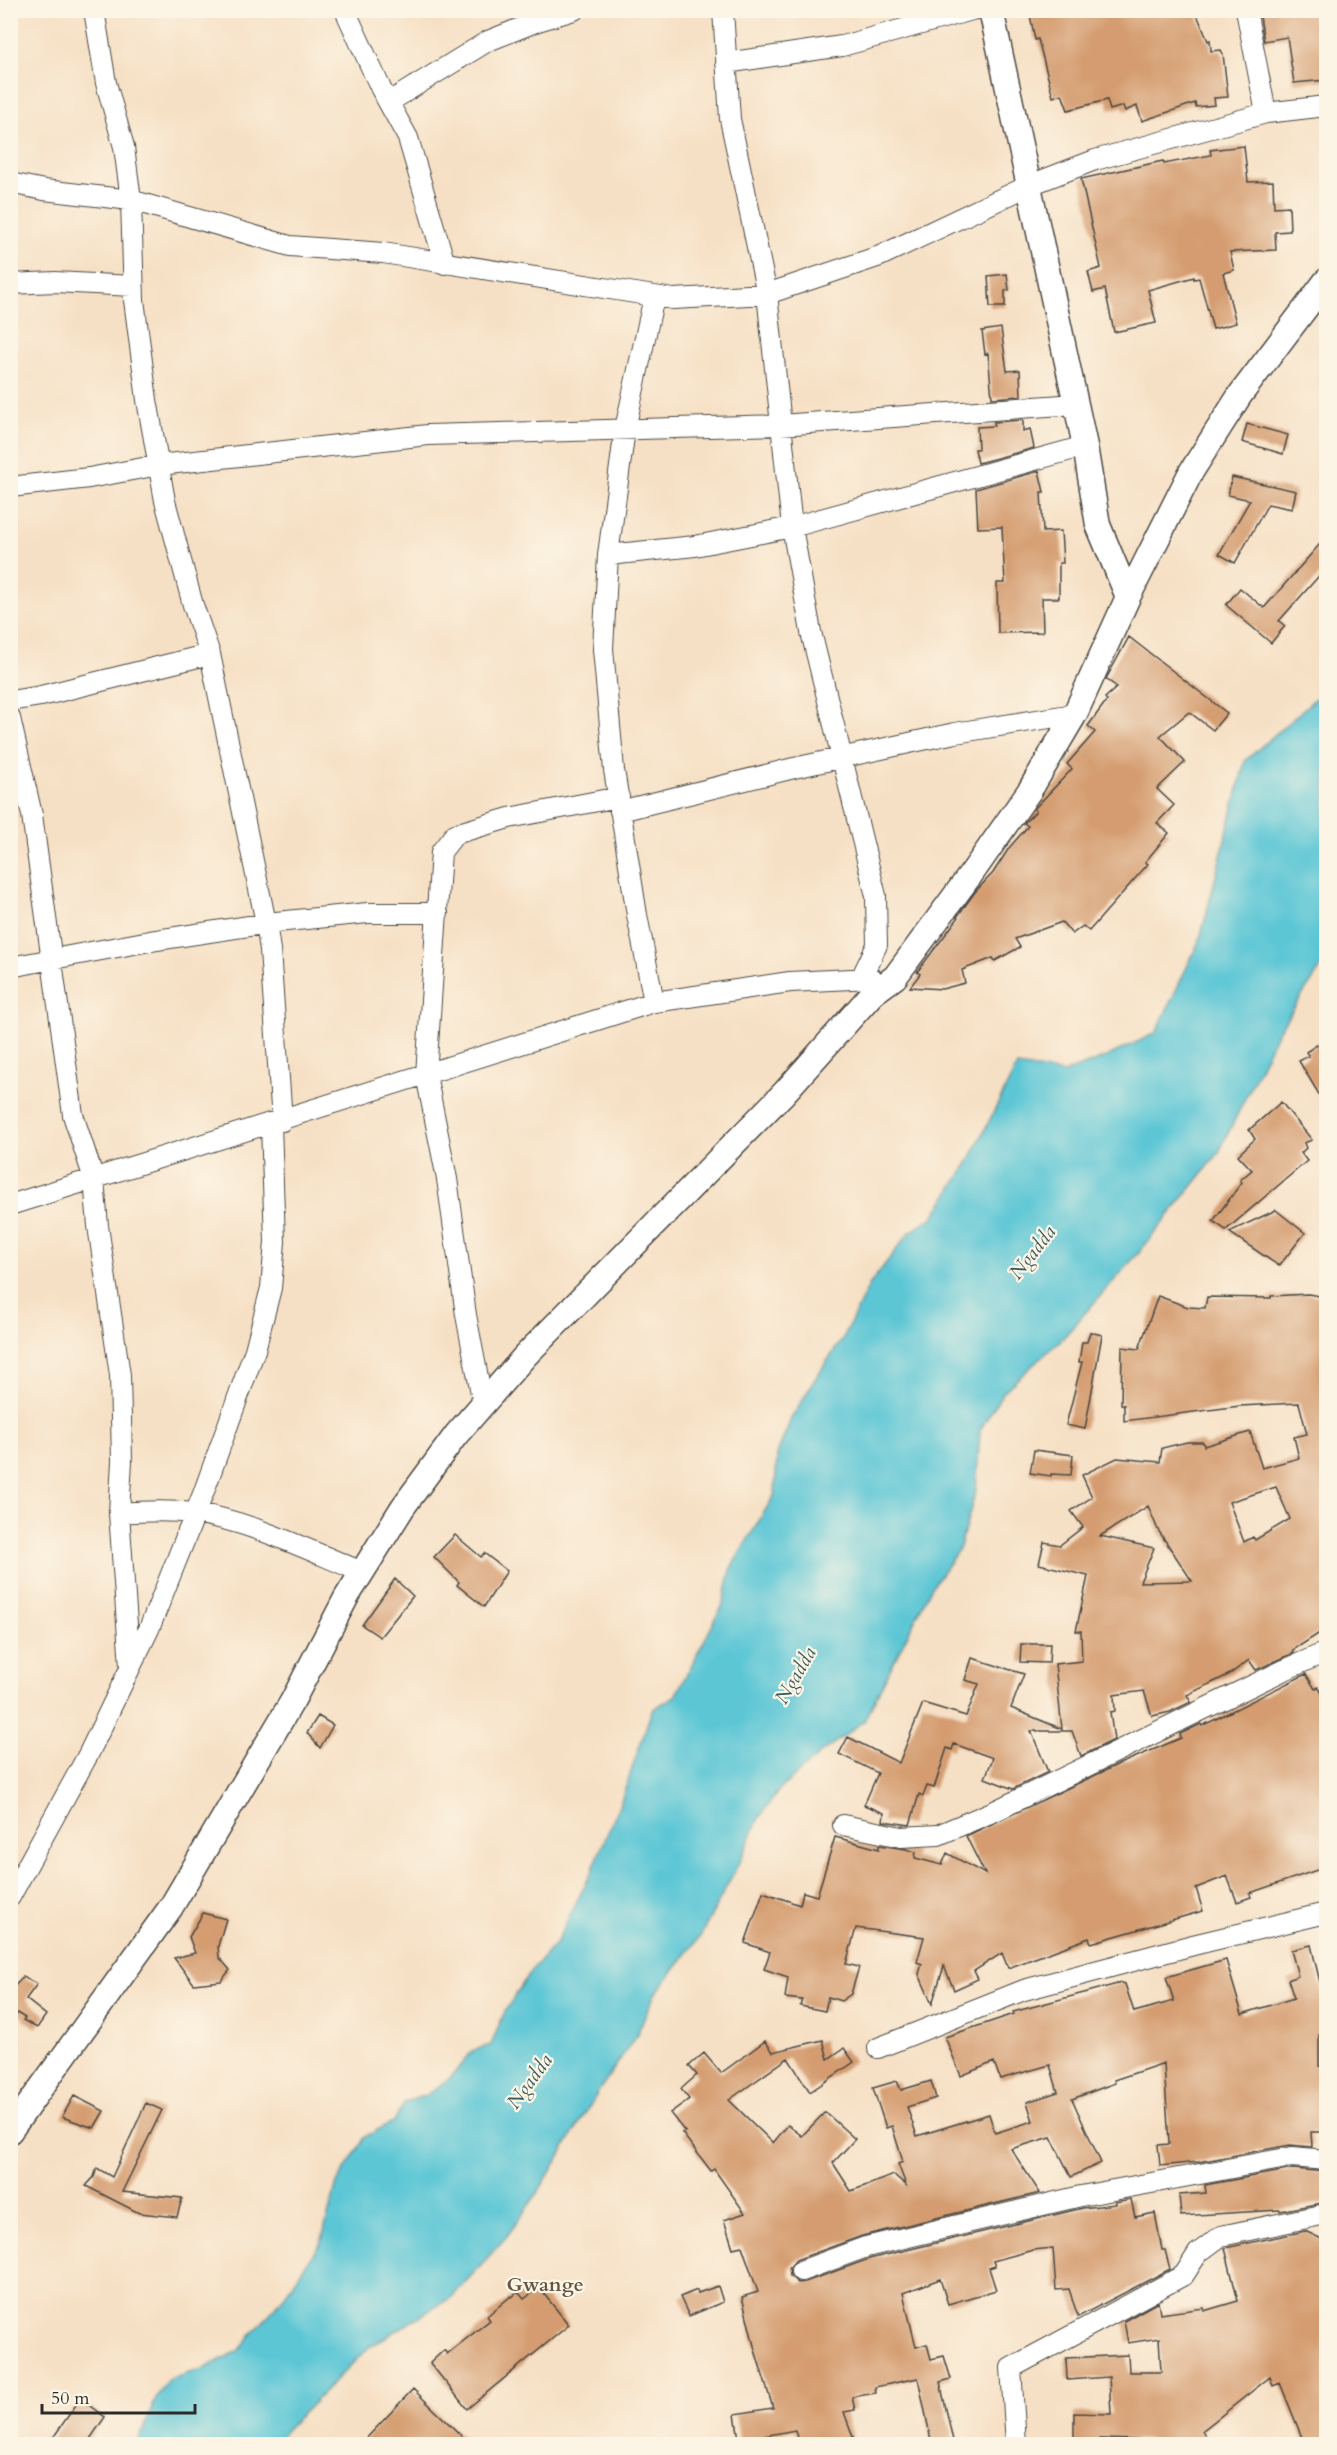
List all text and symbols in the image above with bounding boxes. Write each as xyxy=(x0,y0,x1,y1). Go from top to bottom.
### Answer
water label: Ngadda xyxy=(1003,1220,1062,1285)
water label: Ngadda xyxy=(768,1642,823,1709)
water label: Ngadda xyxy=(500,2048,559,2114)
district label: Gwange xyxy=(506,2271,584,2298)
scale bar xyxy=(42,2377,195,2415)
text: 50 m xyxy=(51,2386,90,2411)

